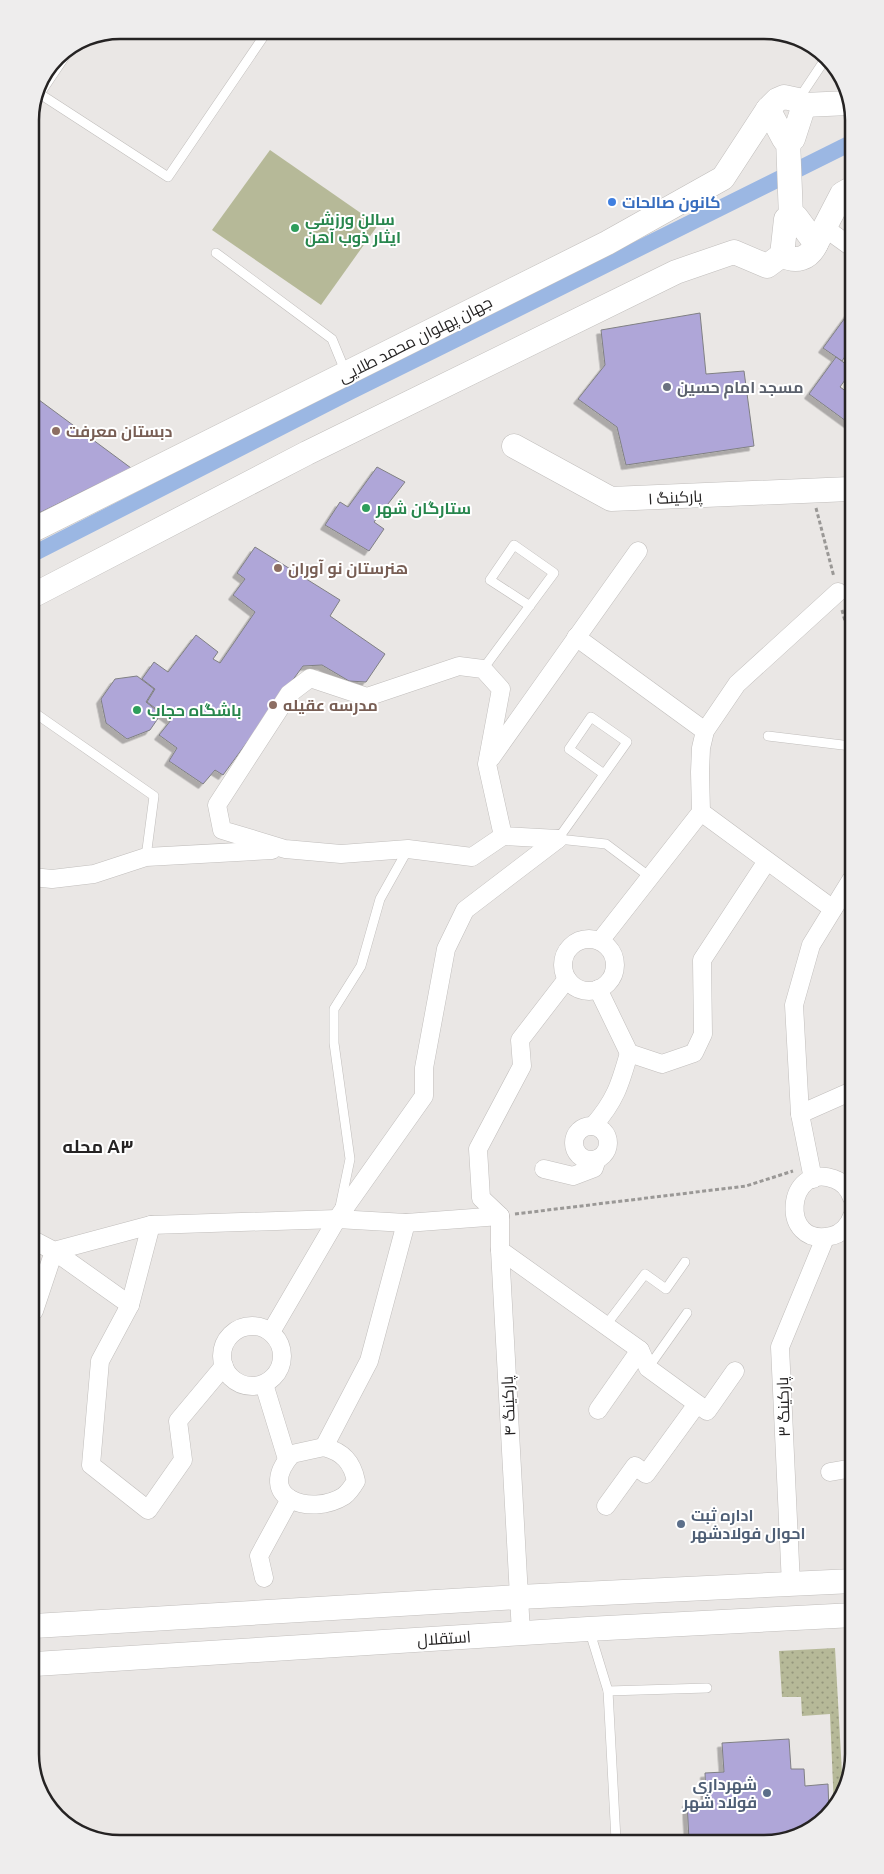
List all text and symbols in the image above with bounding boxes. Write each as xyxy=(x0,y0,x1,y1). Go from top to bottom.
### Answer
place label: کانون صالحات xyxy=(622,193,721,212)
marker: کانون صالحات xyxy=(606,196,618,208)
place label: سالن ورزشی ایثار ذوب آهن xyxy=(305,210,401,247)
marker: سالن ورزشی ایثار ذوب آهن xyxy=(289,222,301,234)
street label: جهان پهلوان محمد طلایی xyxy=(335,292,496,388)
place label: مسجد امام حسین xyxy=(677,378,804,399)
marker: مسجد امام حسین xyxy=(661,381,673,393)
place label: دبستان معرفت xyxy=(66,422,172,441)
marker: دبستان معرفت xyxy=(50,425,62,437)
street label: پارکینگ ۱ xyxy=(647,487,703,510)
place label: ستارگان شهر xyxy=(375,499,471,518)
marker: ستارگان شهر xyxy=(360,502,372,514)
place label: هنرستان نو آوران xyxy=(288,559,408,578)
marker: هنرستان نو آوران xyxy=(272,562,284,574)
place label: مدرسه عقیله xyxy=(283,696,378,715)
marker: مدرسه عقیله xyxy=(267,699,279,711)
place label: باشگاه حجاب xyxy=(147,701,241,719)
marker: باشگاه حجاب xyxy=(131,704,143,716)
district label: محله A۳ xyxy=(62,1136,134,1156)
street label: پارکینگ ۴ xyxy=(497,1375,522,1436)
street label: پارکینگ ۳ xyxy=(773,1376,796,1437)
place label: اداره ثبت احوال فولادشهر xyxy=(690,1506,805,1543)
marker: اداره ثبت احوال فولادشهر xyxy=(675,1518,687,1530)
street label: استقلال xyxy=(417,1627,472,1651)
place label: شهرداری فولاد شهر xyxy=(682,1775,757,1812)
marker: شهرداری فولاد شهر xyxy=(761,1787,773,1799)

